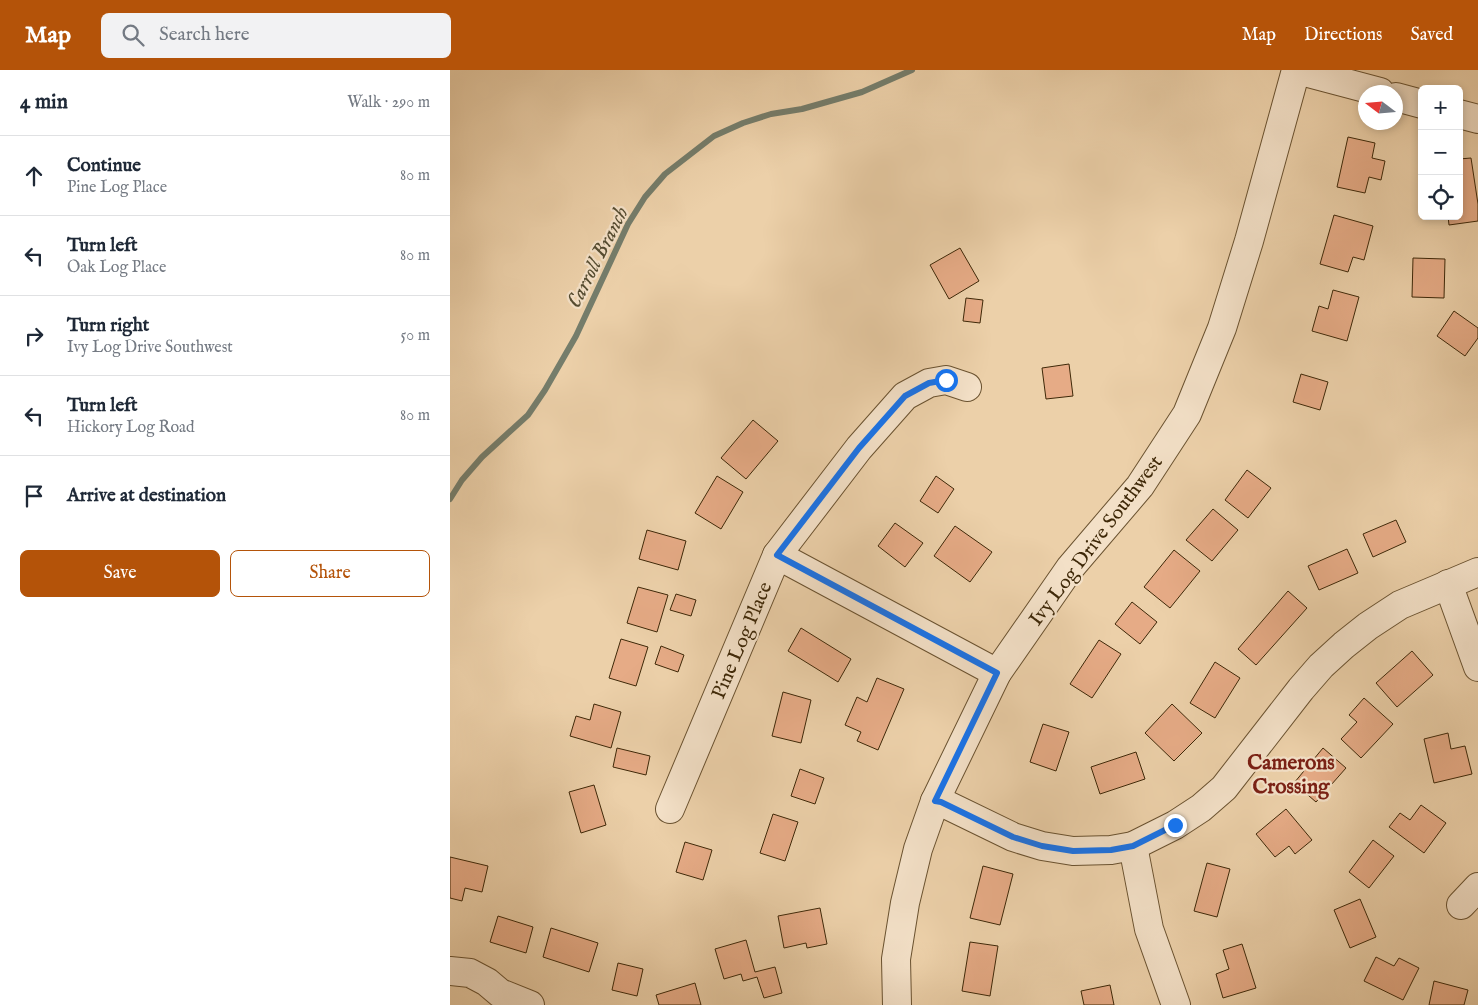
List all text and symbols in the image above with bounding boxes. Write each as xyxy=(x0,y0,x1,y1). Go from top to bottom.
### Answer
search box xyxy=(101,13,451,58)
text: Map xyxy=(25,20,71,51)
icon: search xyxy=(119,21,147,49)
text: Search here xyxy=(159,23,250,47)
text: Map xyxy=(1242,24,1276,47)
text: Directions xyxy=(1304,24,1382,47)
text: Saved xyxy=(1410,24,1453,47)
north arrow xyxy=(1358,85,1403,130)
map controls xyxy=(1418,85,1463,220)
button: + xyxy=(1418,85,1463,130)
text: 4 min xyxy=(20,89,68,116)
text: Walk · 290 m xyxy=(347,93,430,113)
button: − xyxy=(1418,130,1463,175)
text: Continue xyxy=(67,154,141,178)
icon: ahead xyxy=(20,162,48,190)
text: 80 m xyxy=(400,166,430,186)
button: locate xyxy=(1418,175,1463,220)
text: Pine Log Place xyxy=(67,178,167,198)
water label: Carroll Branch xyxy=(561,202,635,313)
text: Turn left xyxy=(67,234,138,258)
icon: left xyxy=(20,242,48,270)
text: 80 m xyxy=(400,246,430,266)
text: Oak Log Place xyxy=(67,258,166,278)
text: Turn right xyxy=(67,314,149,338)
icon: right xyxy=(20,322,48,350)
text: 50 m xyxy=(401,326,430,346)
text: Ivy Log Drive Southwest xyxy=(67,338,233,358)
route start xyxy=(935,369,958,392)
text: Turn left xyxy=(67,394,138,418)
icon: left xyxy=(20,402,48,430)
text: 80 m xyxy=(400,406,430,426)
text: Hickory Log Road xyxy=(67,418,195,438)
street label: Ivy Log Drive Southwest xyxy=(1024,451,1169,631)
icon: arrive xyxy=(20,482,48,510)
text: Arrive at destination xyxy=(67,484,226,508)
button: Save xyxy=(20,550,220,597)
button: Share xyxy=(230,550,430,597)
street label: Pine Log Place xyxy=(706,578,778,703)
district label: Camerons Crossing xyxy=(1247,750,1335,801)
route end xyxy=(1164,814,1187,837)

